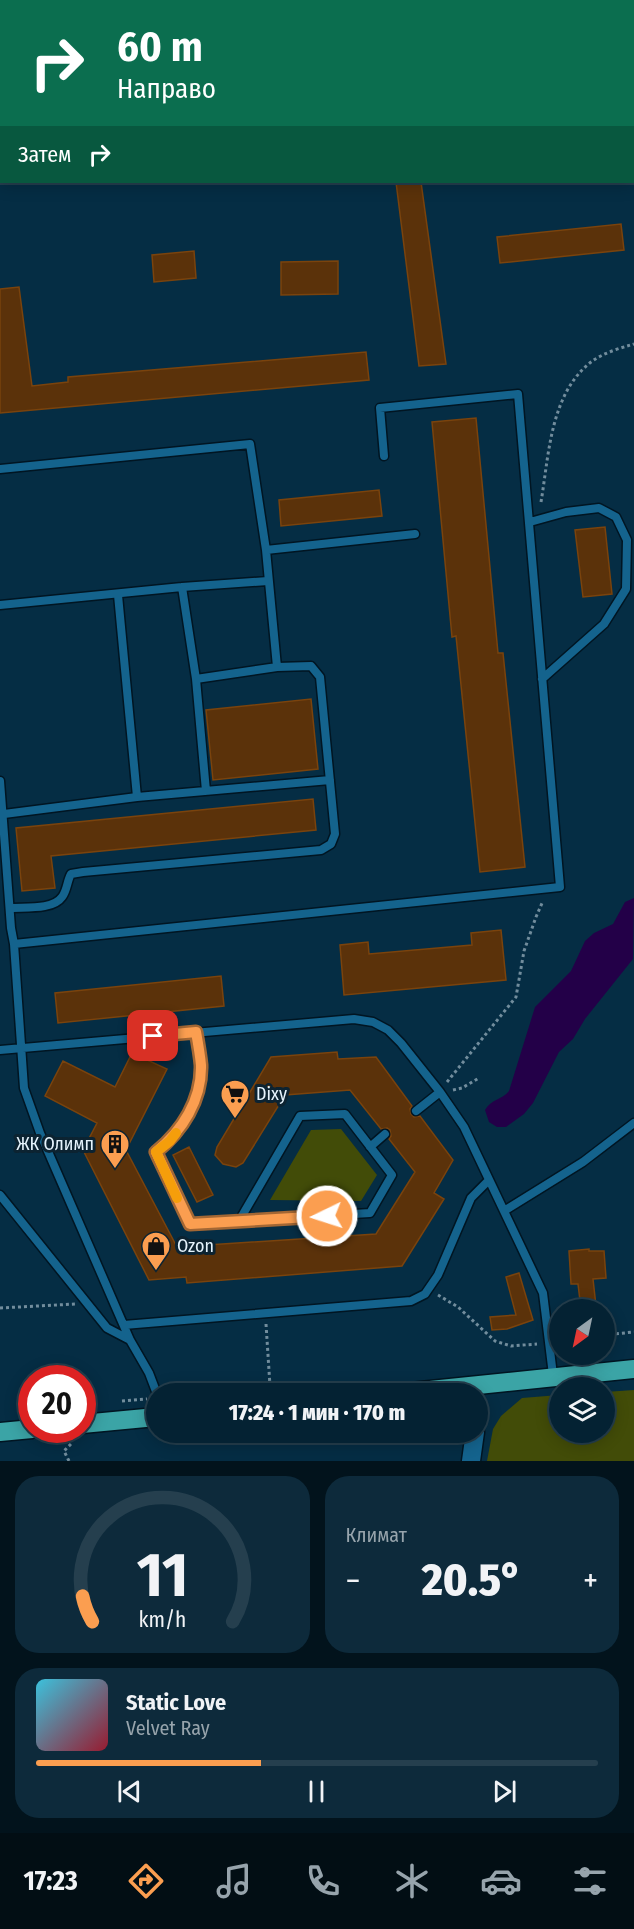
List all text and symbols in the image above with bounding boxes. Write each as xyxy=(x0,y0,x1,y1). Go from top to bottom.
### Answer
text: 60 m xyxy=(117,22,203,72)
icon: right xyxy=(18,24,96,102)
text: Направо xyxy=(117,73,216,105)
icon: right xyxy=(83,138,116,171)
text: Затем xyxy=(18,141,71,168)
pin xyxy=(127,1010,178,1061)
icon: arrive xyxy=(136,1019,169,1052)
supermarket icon: Dixy xyxy=(219,1078,251,1120)
place label: Dixy xyxy=(256,1083,287,1105)
building icon: ЖК Олимп xyxy=(99,1128,131,1170)
place label: ЖК Олимп xyxy=(16,1133,94,1155)
position arrow xyxy=(295,1184,359,1248)
shop icon: Ozon xyxy=(140,1230,172,1272)
place label: Ozon xyxy=(177,1235,214,1257)
north arrow xyxy=(549,1299,615,1365)
map controls xyxy=(549,1299,615,1443)
speed limit sign: 20 xyxy=(18,1365,96,1443)
button: layers xyxy=(549,1377,615,1443)
text: 17:24 · 1 мин · 170 m xyxy=(229,1399,405,1426)
text: Климат xyxy=(346,1523,407,1547)
text: 11 xyxy=(136,1538,188,1613)
text: 20.5° xyxy=(422,1553,522,1607)
text: − xyxy=(346,1561,360,1601)
text: + xyxy=(583,1561,598,1601)
text: km/h xyxy=(138,1607,186,1633)
text: Static Love xyxy=(126,1689,226,1716)
text: Velvet Ray xyxy=(126,1716,210,1740)
icon: previous xyxy=(113,1775,146,1808)
icon: pause xyxy=(300,1775,333,1808)
icon: next xyxy=(488,1775,521,1808)
icon: directions xyxy=(125,1860,167,1902)
icon: music xyxy=(213,1860,255,1902)
icon: phone xyxy=(302,1860,344,1902)
icon: climate xyxy=(391,1860,433,1902)
icon: car xyxy=(480,1860,522,1902)
icon: filters xyxy=(569,1860,611,1902)
text: 17:23 xyxy=(23,1865,78,1897)

